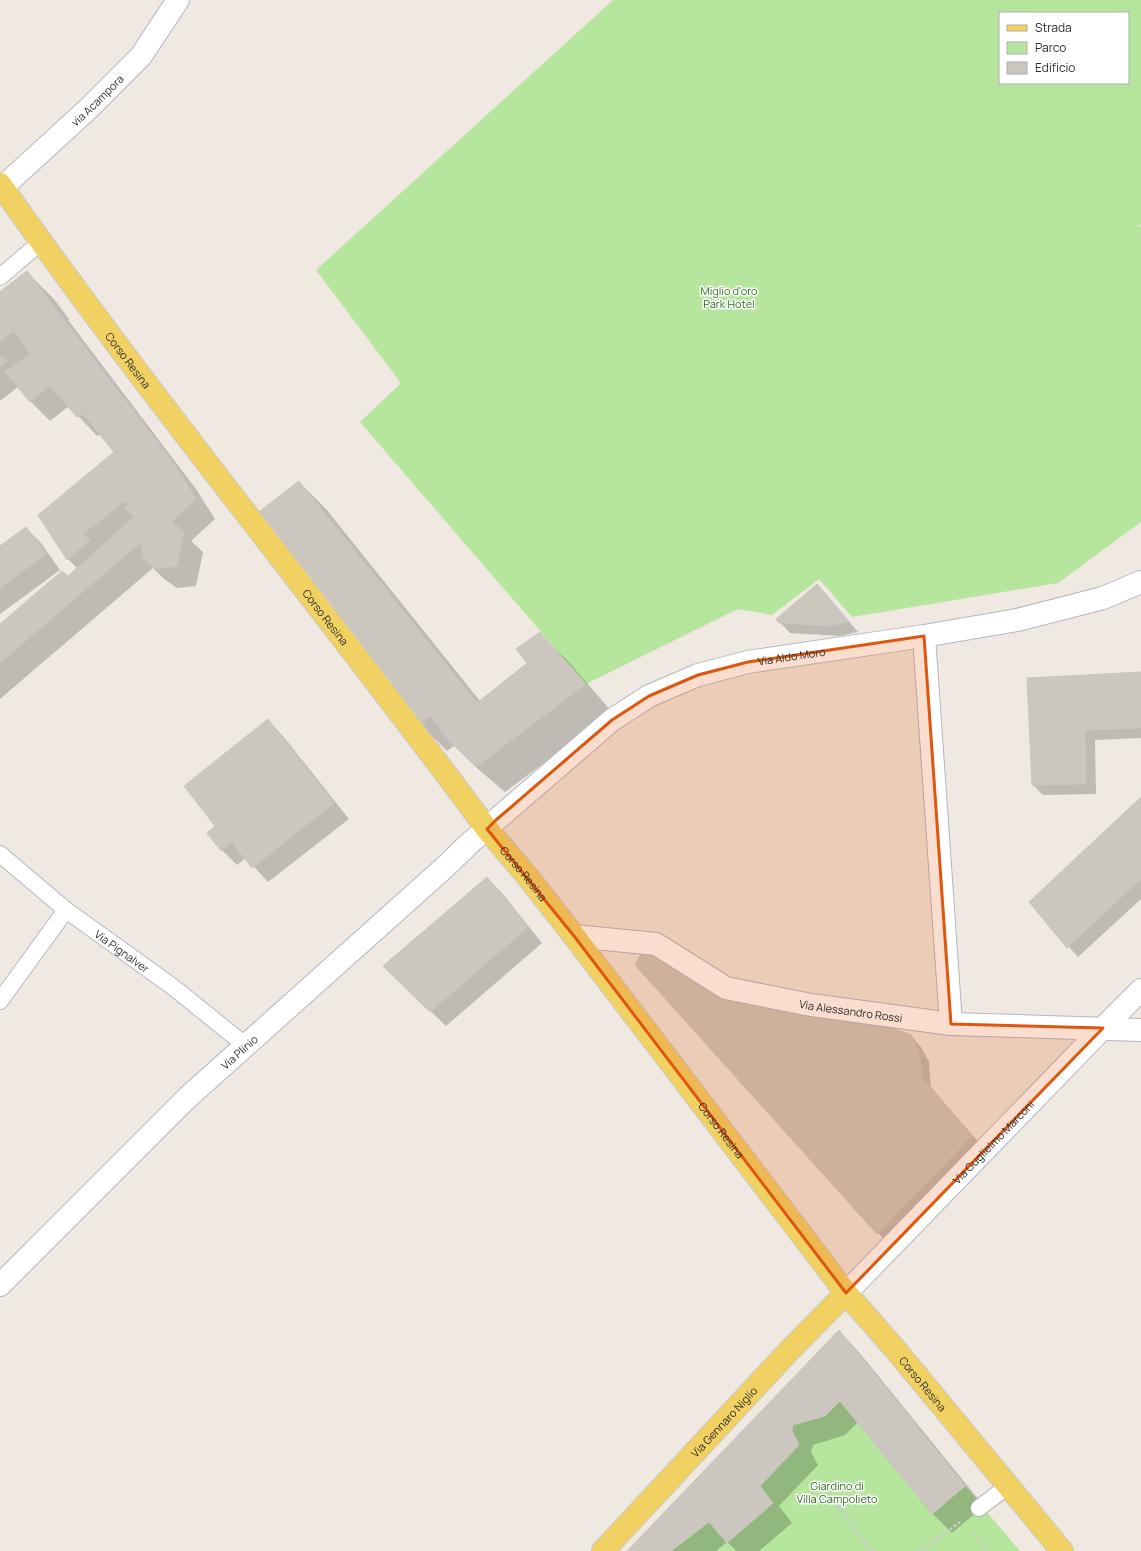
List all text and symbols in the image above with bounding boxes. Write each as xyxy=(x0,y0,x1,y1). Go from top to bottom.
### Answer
legend xyxy=(999,12,1129,84)
text: Strada xyxy=(1035,19,1072,36)
text: Parco xyxy=(1035,39,1066,56)
text: Edificio xyxy=(1035,59,1075,76)
street label: via Acampora xyxy=(67,71,126,129)
park label: Miglio d'oro Park Hotel xyxy=(700,283,758,311)
street label: Corso Resina xyxy=(103,329,155,391)
street label: Corso Resina xyxy=(300,586,353,648)
street label: Via Aldo Moro xyxy=(757,643,827,668)
street label: Corso Resina xyxy=(497,843,551,904)
street label: Via Pignalver xyxy=(92,926,153,975)
street label: Via Alessandro Rossi xyxy=(798,995,903,1025)
street label: Via Plinio xyxy=(217,1031,261,1072)
street label: Via Guglielmo Marconi xyxy=(949,1096,1037,1187)
street label: Corso Resina xyxy=(695,1099,748,1161)
street label: Corso Resina xyxy=(896,1353,951,1414)
street label: Via Gennaro Niglio xyxy=(687,1382,760,1460)
park label: Giardino di Villa Campolieto xyxy=(796,1478,878,1506)

